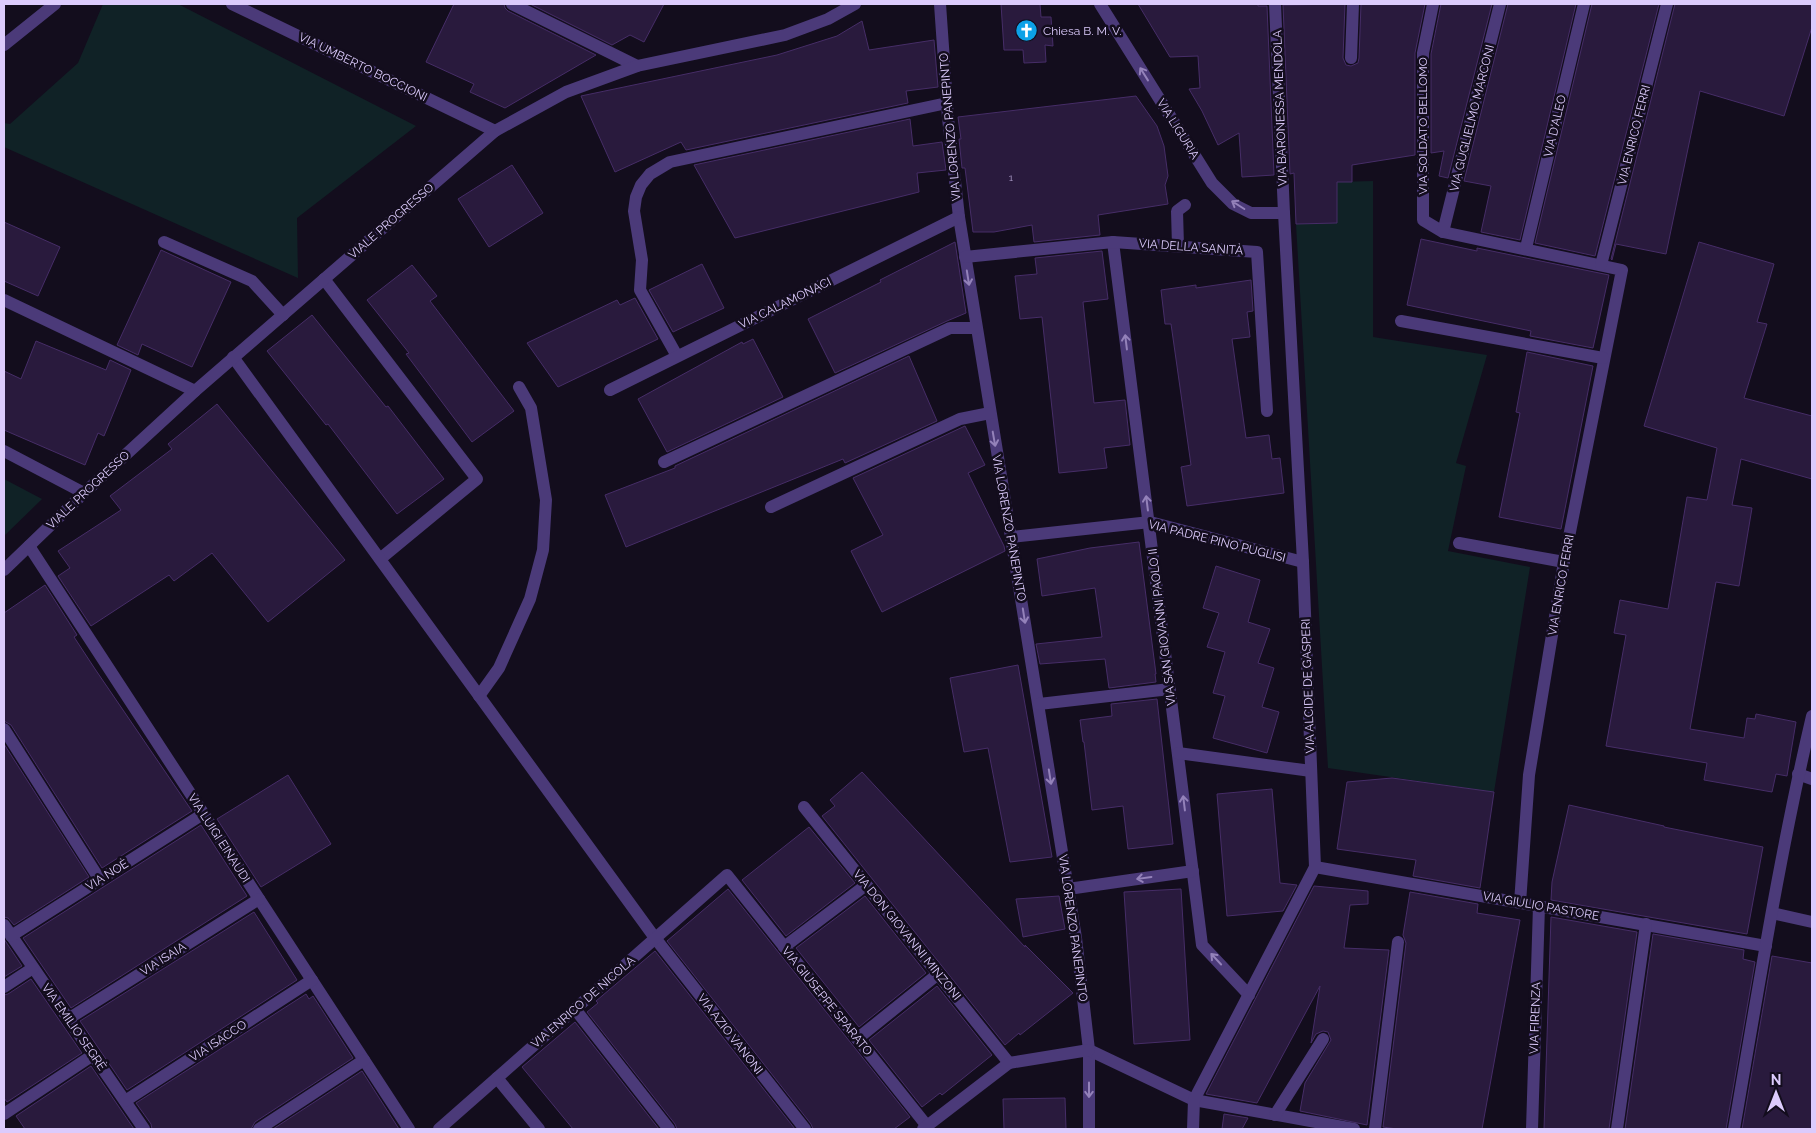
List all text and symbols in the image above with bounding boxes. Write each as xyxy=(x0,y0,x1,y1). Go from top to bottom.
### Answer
church icon: Chiesa B. M. V. xyxy=(1015,19,1039,43)
place label: Chiesa B. M. V. xyxy=(1043,24,1122,38)
street label: VIA UMBERTO BOCCIONI xyxy=(296,30,430,104)
street label: VIA BARONESSA MENDOLA xyxy=(1270,30,1290,186)
street label: VIA GUGLIELMO MARCONI xyxy=(1447,43,1497,193)
street label: VIA LORENZO PANEPINTO xyxy=(937,52,963,202)
street label: VIA SOLDATO BELLOMO xyxy=(1416,57,1430,195)
one-way arrow xyxy=(1139,68,1149,82)
street label: VIA ENRICO FERRI xyxy=(1615,84,1653,186)
street label: VIA D'ALEO xyxy=(1541,94,1569,158)
street label: VIA LIGURIA xyxy=(1154,96,1202,162)
house number: 1 xyxy=(1009,172,1014,183)
street label: VIALE PROGRESSO xyxy=(346,180,436,262)
one-way arrow xyxy=(1231,200,1245,210)
street label: VIA DELLA SANITÀ xyxy=(1138,236,1244,258)
one-way arrow xyxy=(964,270,974,286)
street label: VIA CALAMONACI xyxy=(737,275,833,331)
one-way arrow xyxy=(1121,334,1131,350)
one-way arrow xyxy=(990,430,1000,446)
street label: VIALE PROGRESSO xyxy=(44,448,132,532)
street label: VIA LORENZO PANEPINTO xyxy=(989,454,1029,602)
one-way arrow xyxy=(1142,495,1152,511)
street label: VIA PADRE PINO PUGLISI xyxy=(1147,517,1287,565)
street label: VIA ENRICO FERRI xyxy=(1545,533,1577,637)
street label: VIA SAN GIOVANNI PAOLO II xyxy=(1145,548,1179,706)
one-way arrow xyxy=(1020,608,1030,624)
street label: VIA ALCIDE DE GASPERI xyxy=(1299,618,1317,754)
one-way arrow xyxy=(1046,768,1056,784)
street label: VIA LUIGI EINAUDI xyxy=(185,791,253,885)
one-way arrow xyxy=(1179,795,1189,811)
street label: VIA LORENZO PANEPINTO xyxy=(1056,853,1090,1003)
street label: VIA NOÈ xyxy=(83,856,131,894)
street label: VIA DON GIOVANNI MINZONI xyxy=(850,867,964,1003)
one-way arrow xyxy=(1137,873,1153,883)
street label: VIA GIULIO PASTORE xyxy=(1482,889,1600,923)
street label: VIA ISAIA xyxy=(138,939,188,979)
street label: VIA GIUSEPPE SPARATO xyxy=(779,944,875,1058)
street label: VIA ENRICO DE NICOLA xyxy=(528,953,638,1051)
one-way arrow xyxy=(1210,953,1222,966)
street label: VIA EMILIO SEGRÈ xyxy=(39,981,109,1073)
street label: VIA FIRENZA xyxy=(1527,982,1543,1054)
street label: VIA AZIO VANONI xyxy=(694,991,766,1077)
street label: VIA ISACCO xyxy=(187,1017,249,1065)
north arrow xyxy=(1751,1068,1801,1118)
text: N xyxy=(1771,1072,1781,1088)
one-way arrow xyxy=(1084,1082,1094,1098)

